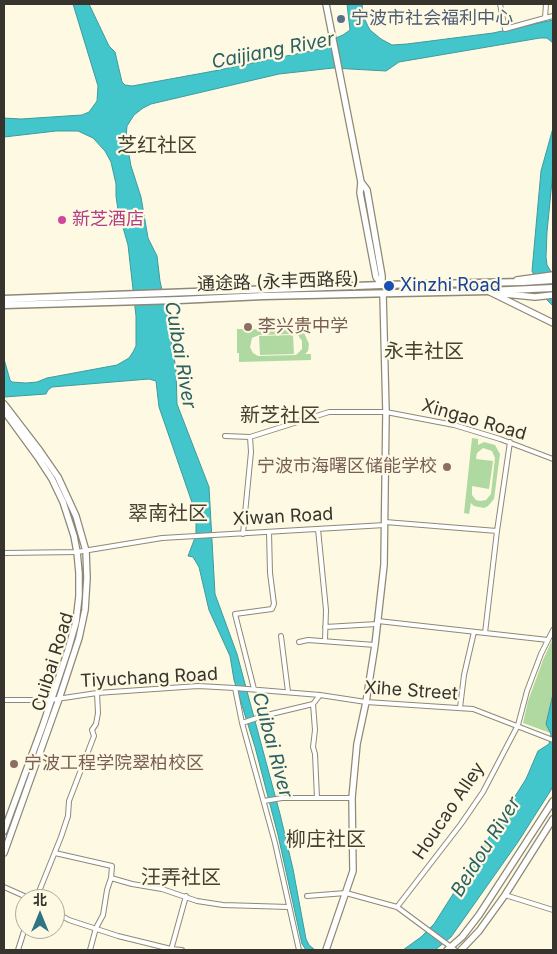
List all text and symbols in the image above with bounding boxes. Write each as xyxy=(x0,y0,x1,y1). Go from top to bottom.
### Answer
place label: 宁波市社会福利中心 xyxy=(351,8,513,30)
marker: 宁波市社会福利中心 xyxy=(335,13,347,25)
water label: Caijiang River xyxy=(210,28,336,74)
district label: 芝红社区 xyxy=(117,134,197,158)
place label: 新芝酒店 xyxy=(72,209,144,231)
marker: 新芝酒店 xyxy=(56,214,68,226)
street label: 通途路 (永丰西路段) xyxy=(197,268,359,296)
place label: Xinzhi Road xyxy=(400,275,501,297)
marker: Xinzhi Road xyxy=(382,279,396,293)
water label: Cuibai River xyxy=(159,300,201,410)
place label: 李兴贵中学 xyxy=(258,316,348,338)
marker: 李兴贵中学 xyxy=(242,321,254,333)
district label: 永丰社区 xyxy=(384,340,464,364)
street label: Xingao Road xyxy=(419,395,529,445)
district label: 新芝社区 xyxy=(240,404,320,428)
place label: 宁波市海曙区储能学校 xyxy=(257,456,437,478)
marker: 宁波市海曙区储能学校 xyxy=(441,461,453,473)
district label: 翠南社区 xyxy=(128,502,208,526)
street label: Xiwan Road xyxy=(232,504,334,530)
street label: Cuibai Road xyxy=(28,610,78,714)
street label: Tiyuchang Road xyxy=(80,664,218,692)
street label: Xihe Street xyxy=(364,677,458,705)
water label: Cuibai River xyxy=(247,690,297,800)
place label: 宁波工程学院翠柏校区 xyxy=(24,753,204,775)
marker: 宁波工程学院翠柏校区 xyxy=(8,758,20,770)
street label: Houcao Alley xyxy=(409,758,489,864)
water label: Beidou River xyxy=(446,793,526,901)
district label: 柳庄社区 xyxy=(286,828,366,852)
district label: 汪弄社区 xyxy=(141,866,221,890)
north arrow xyxy=(15,889,65,939)
text: 北 xyxy=(33,891,47,908)

